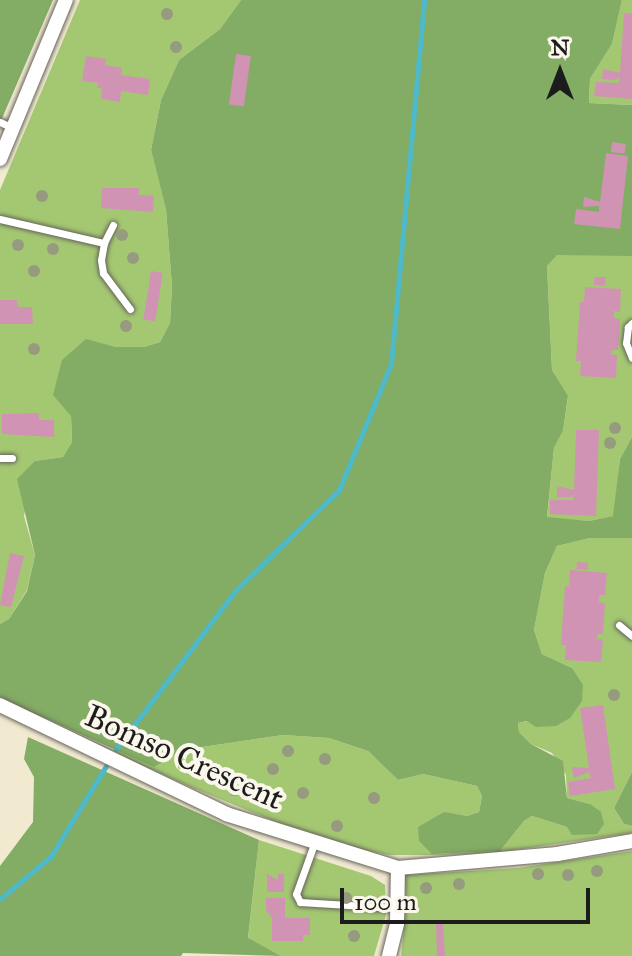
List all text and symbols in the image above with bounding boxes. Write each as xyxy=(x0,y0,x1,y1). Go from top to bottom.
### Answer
north arrow xyxy=(520,32,600,112)
text: N xyxy=(551,34,569,61)
street label: Bomso Crescent xyxy=(79,697,289,819)
scale bar xyxy=(344,872,594,922)
text: 100 m xyxy=(354,887,417,917)

